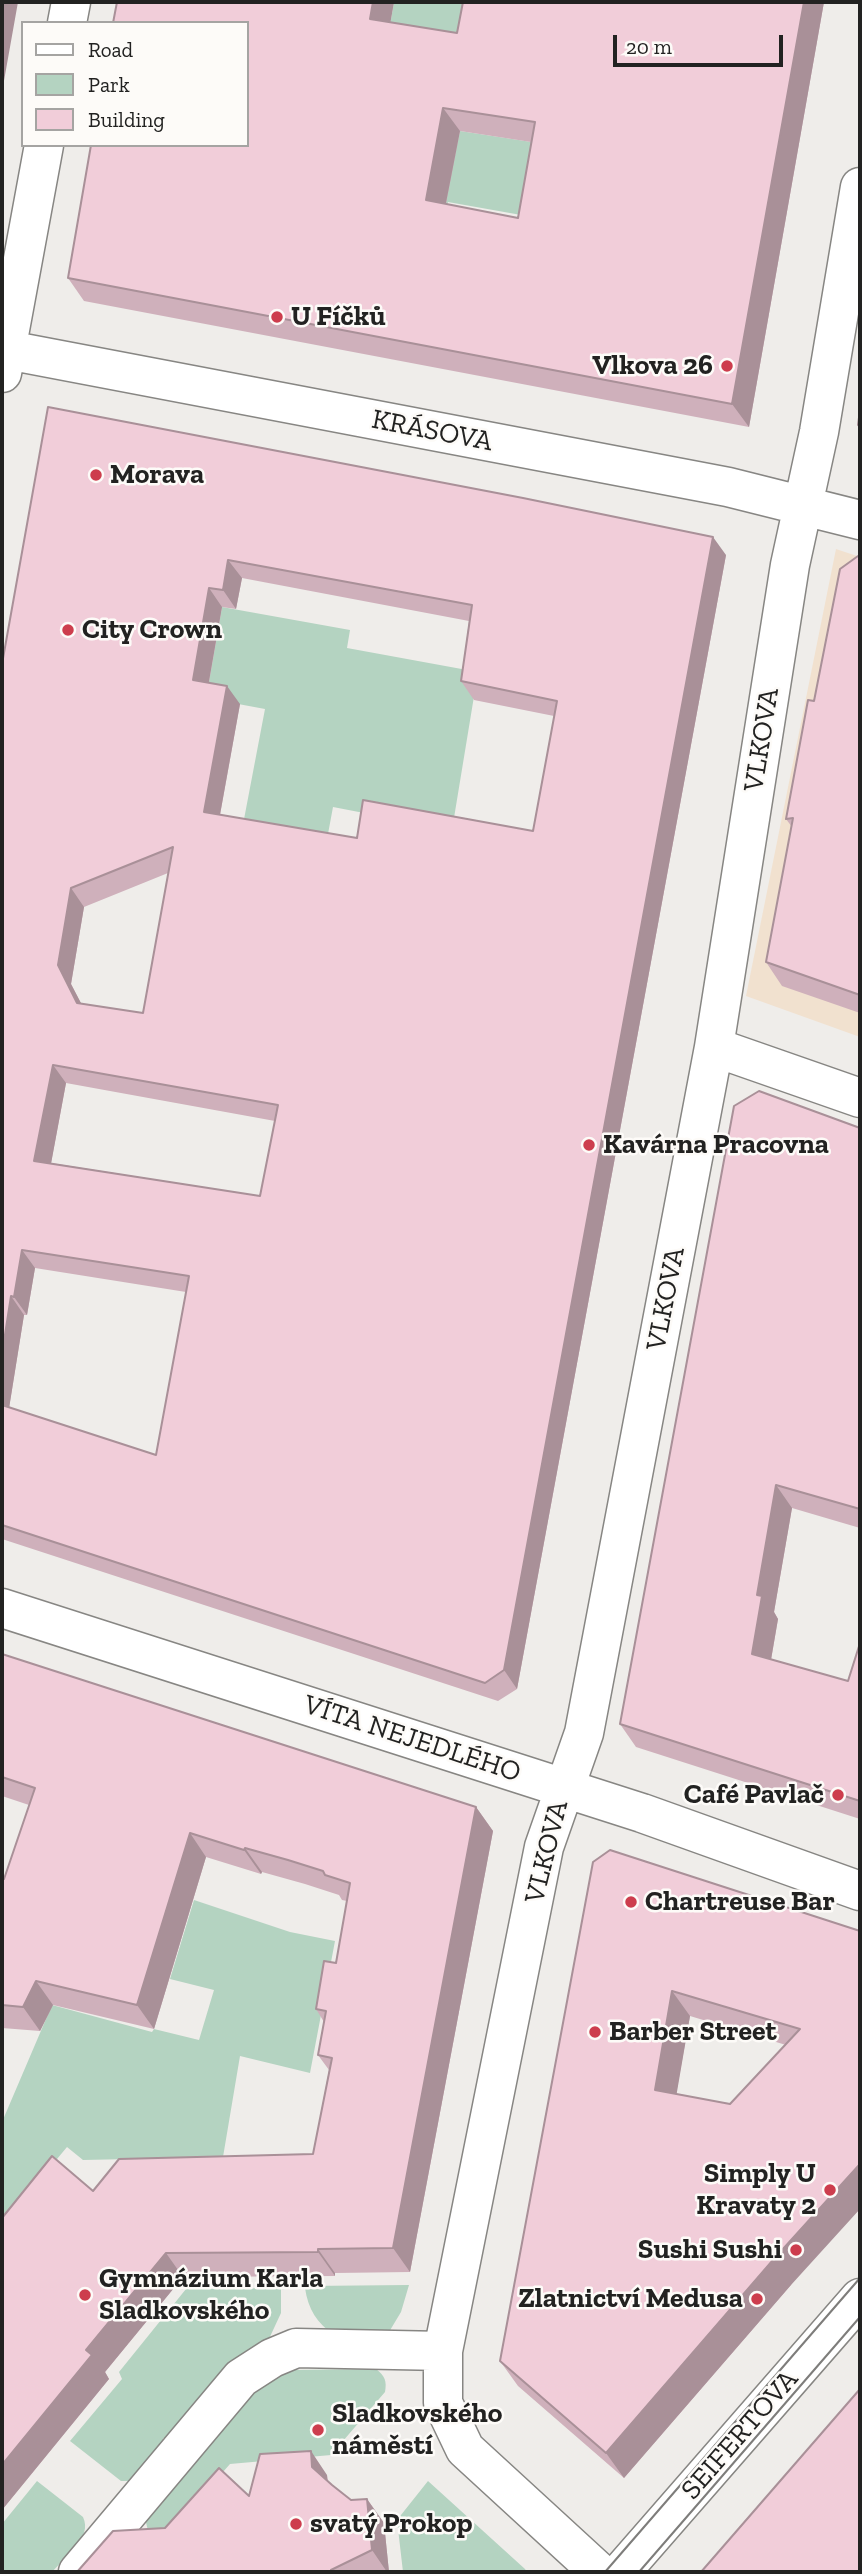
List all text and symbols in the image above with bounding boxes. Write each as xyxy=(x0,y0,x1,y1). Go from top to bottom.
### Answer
legend xyxy=(21,21,248,147)
scale bar xyxy=(617,21,787,65)
text: 20 m xyxy=(626,34,672,59)
text: Road xyxy=(88,37,133,62)
text: Park xyxy=(88,72,130,97)
text: Building xyxy=(88,107,165,132)
place label: U Fíčků xyxy=(291,300,386,334)
marker: U Fíčků xyxy=(269,309,285,325)
place label: Vlkova 26 xyxy=(592,349,713,383)
marker: Vlkova 26 xyxy=(719,358,735,374)
street label: KRÁSOVA xyxy=(369,403,495,459)
place label: Morava xyxy=(110,458,204,492)
marker: Morava xyxy=(88,467,104,483)
place label: City Crown xyxy=(82,613,222,647)
marker: City Crown xyxy=(60,622,76,638)
street label: VLKOVA xyxy=(737,686,787,794)
place label: Kavárna Pracovna xyxy=(603,1128,829,1162)
marker: Kavárna Pracovna xyxy=(581,1137,597,1153)
street label: VLKOVA xyxy=(640,1245,692,1353)
street label: VÍTA NEJEDLÉHO xyxy=(299,1688,525,1790)
place label: Café Pavlač xyxy=(684,1778,824,1812)
marker: Café Pavlač xyxy=(830,1787,846,1803)
street label: VLKOVA xyxy=(518,1797,576,1907)
place label: Chartreuse Bar xyxy=(645,1885,835,1919)
marker: Chartreuse Bar xyxy=(623,1894,639,1910)
place label: Barber Street xyxy=(609,2015,777,2049)
marker: Barber Street xyxy=(587,2024,603,2040)
place label: Simply U Kravaty 2 xyxy=(696,2157,816,2223)
marker: Simply U Kravaty 2 xyxy=(822,2182,838,2198)
place label: Sushi Sushi xyxy=(638,2233,782,2267)
marker: Sushi Sushi xyxy=(788,2242,804,2258)
place label: Gymnázium Karla Sladkovského xyxy=(99,2262,323,2328)
place label: Zlatnictví Medusa xyxy=(518,2282,743,2316)
marker: Gymnázium Karla Sladkovského xyxy=(77,2287,93,2303)
marker: Zlatnictví Medusa xyxy=(749,2291,765,2307)
street label: SEIFERTOVA xyxy=(675,2363,805,2507)
place label: Sladkovského náměstí xyxy=(332,2397,502,2463)
marker: Sladkovského náměstí xyxy=(310,2422,326,2438)
place label: svatý Prokop xyxy=(310,2507,472,2541)
marker: svatý Prokop xyxy=(288,2516,304,2532)

